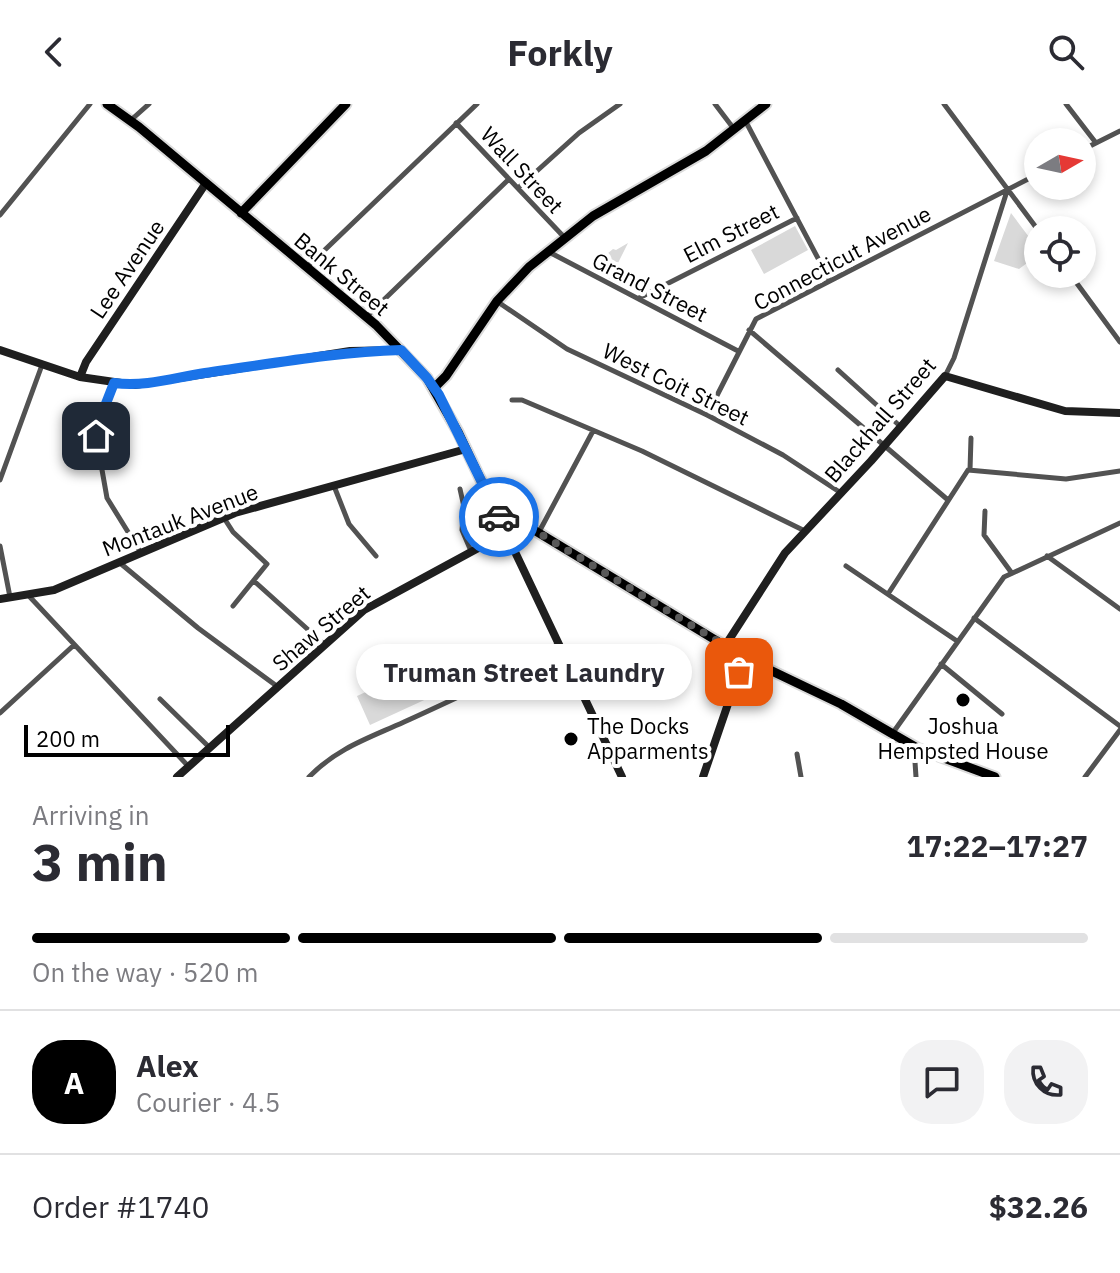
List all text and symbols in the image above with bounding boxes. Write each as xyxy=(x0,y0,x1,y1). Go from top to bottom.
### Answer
text: Forkly xyxy=(507,29,613,76)
icon: back xyxy=(32,30,76,74)
icon: search xyxy=(1044,30,1088,74)
street label: Wall Street xyxy=(475,120,570,219)
north arrow xyxy=(1024,128,1096,200)
map controls xyxy=(1024,128,1096,288)
street label: Elm Street xyxy=(678,196,783,269)
street label: Connecticut Avenue xyxy=(748,198,936,317)
street label: Lee Avenue xyxy=(83,214,170,324)
button: locate xyxy=(1024,216,1096,288)
street label: Bank Street xyxy=(289,225,396,322)
street label: Grand Street xyxy=(588,245,713,328)
street label: West Coit Street xyxy=(598,336,754,432)
street label: Blackhall Street xyxy=(817,351,942,488)
pin xyxy=(62,402,130,470)
icon: home xyxy=(74,414,118,458)
street label: Montauk Avenue xyxy=(98,476,262,563)
courier xyxy=(459,477,539,557)
icon: car xyxy=(477,495,521,539)
street label: Shaw Street xyxy=(266,578,376,677)
pin xyxy=(705,638,773,706)
callout: Truman Street Laundry xyxy=(355,644,691,700)
icon: bag xyxy=(717,650,761,694)
text: Truman Street Laundry xyxy=(383,655,665,689)
marker: Joshua Hempsted House xyxy=(954,691,972,709)
place label: The Docks Apparments xyxy=(587,711,709,765)
place label: Joshua Hempsted House xyxy=(878,711,1049,765)
scale bar xyxy=(24,721,230,757)
text: 200 m xyxy=(36,724,100,753)
marker: The Docks Apparments xyxy=(562,730,580,748)
text: Arriving in xyxy=(32,798,149,832)
text: 17:22–17:27 xyxy=(907,826,1088,865)
text: 3 min xyxy=(32,828,168,895)
text: On the way · 520 m xyxy=(32,955,258,989)
button: chat xyxy=(900,1040,984,1124)
button: phone xyxy=(1004,1040,1088,1124)
text: Alex xyxy=(136,1046,199,1085)
text: A xyxy=(64,1063,84,1102)
text: Courier · 4.5 xyxy=(136,1085,280,1119)
text: Order #1740 xyxy=(32,1187,209,1226)
text: $32.26 xyxy=(989,1187,1088,1226)

